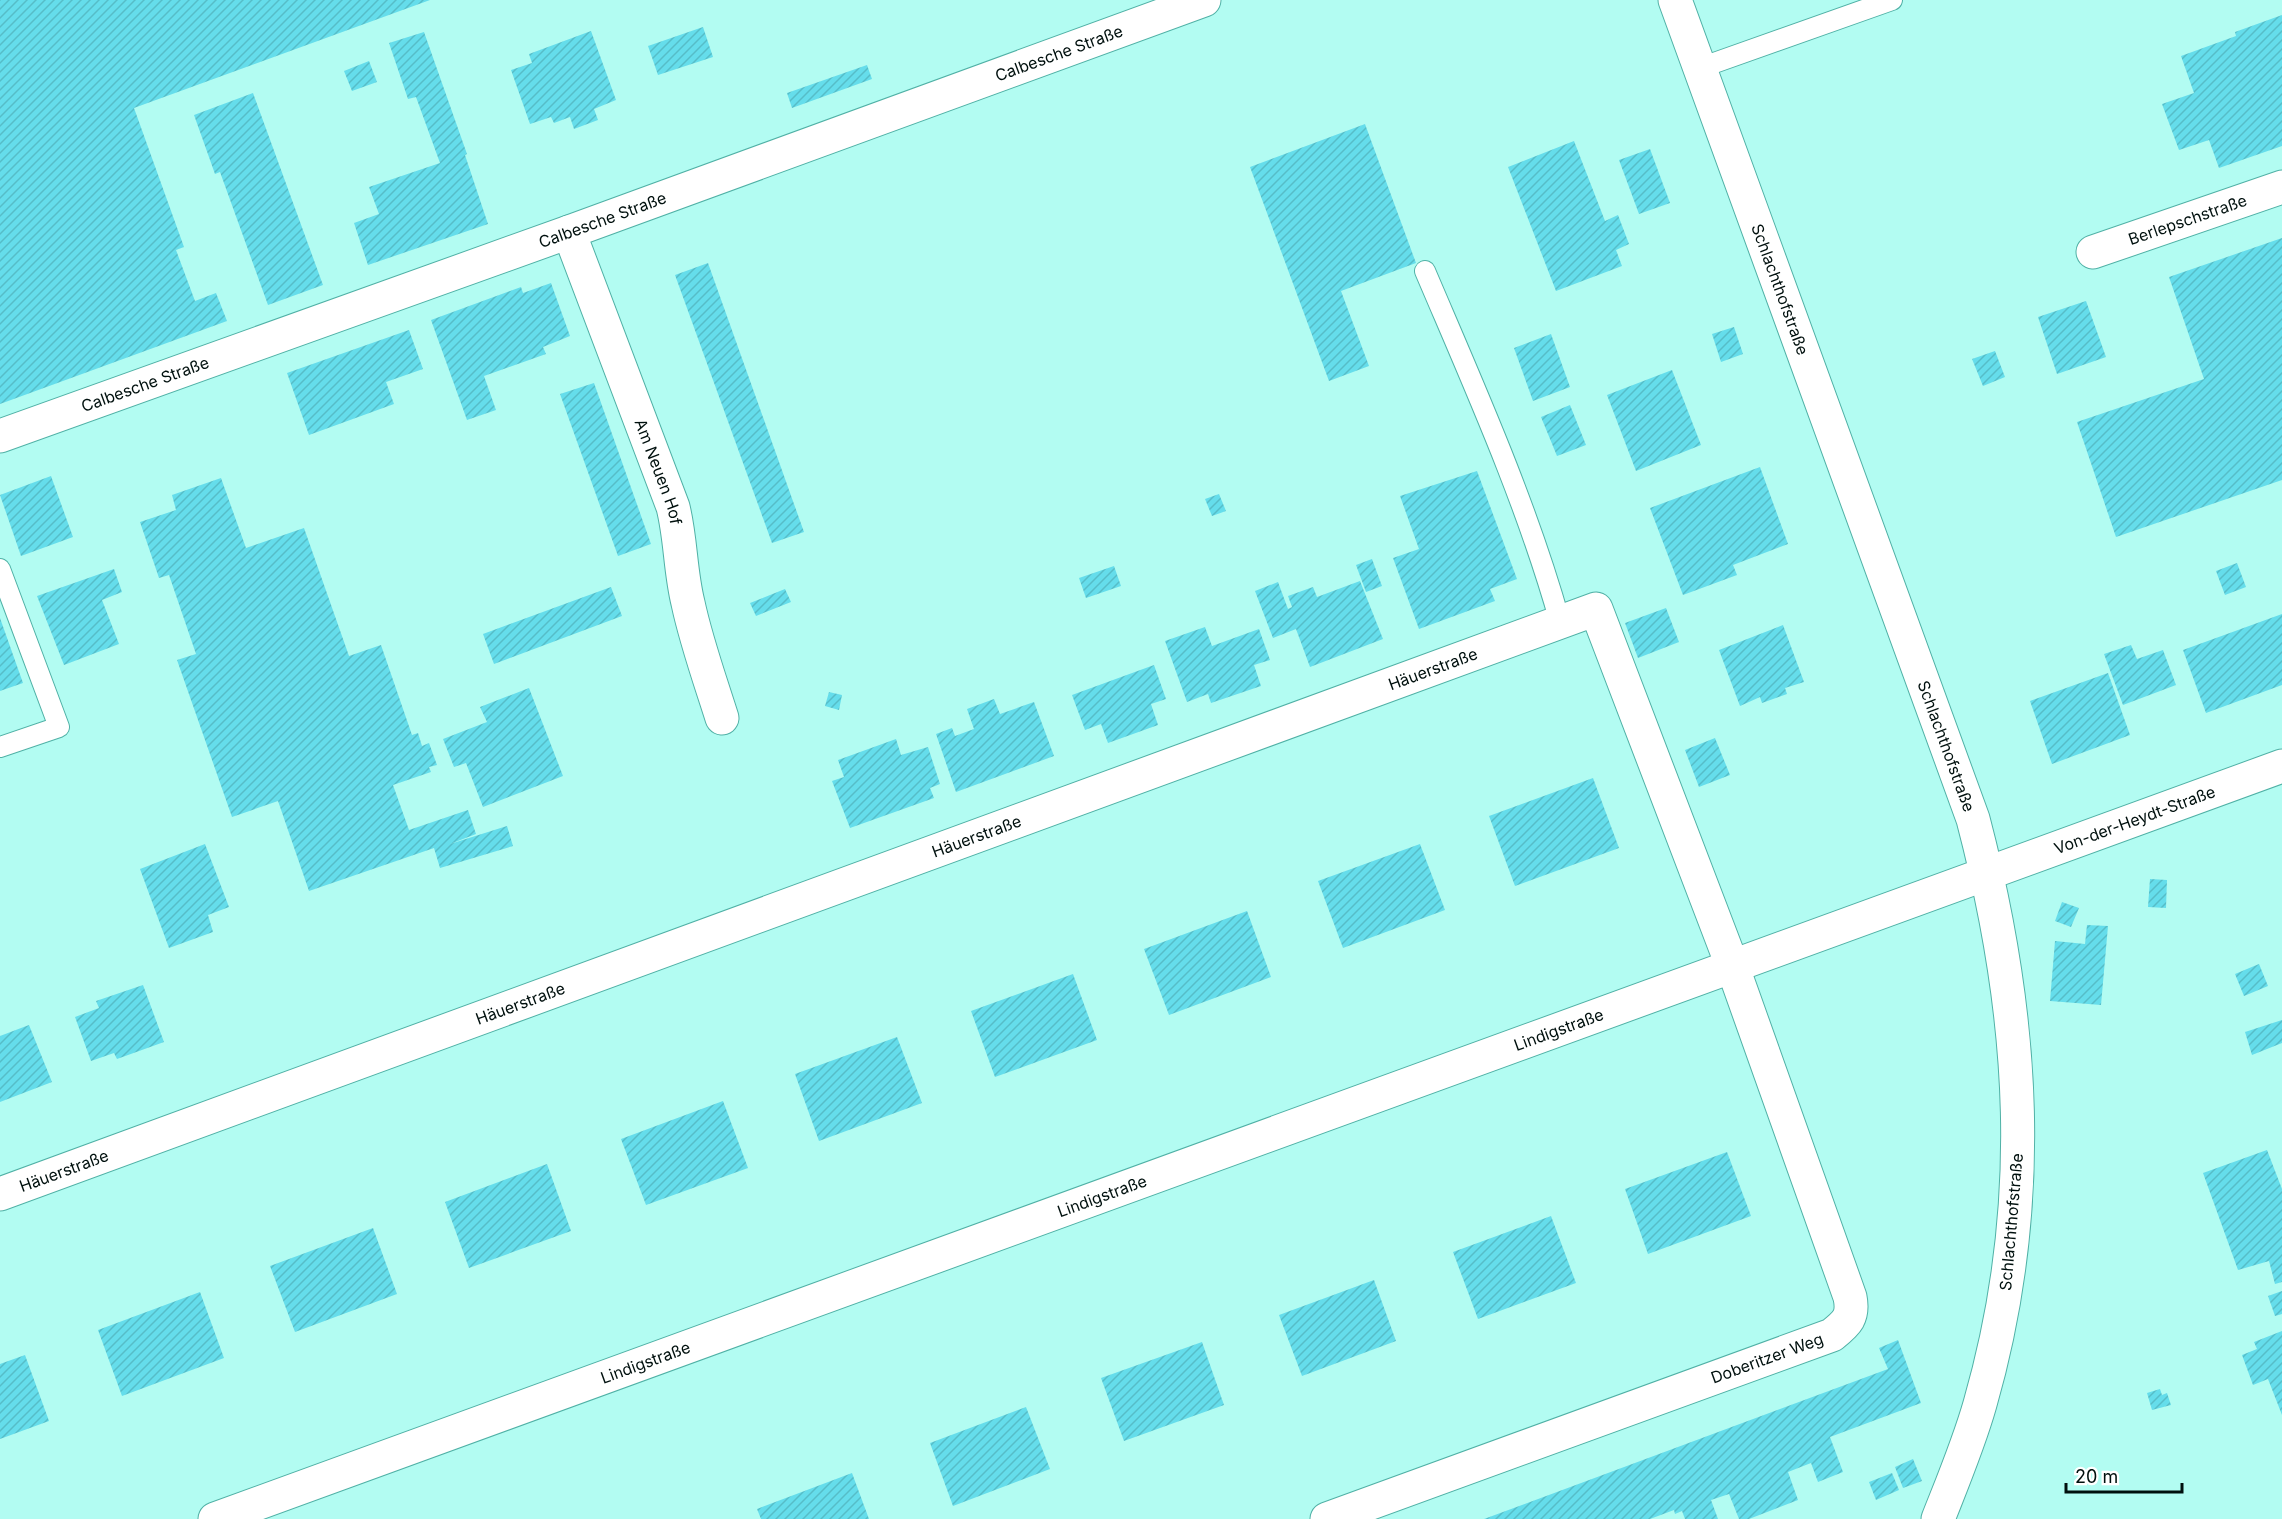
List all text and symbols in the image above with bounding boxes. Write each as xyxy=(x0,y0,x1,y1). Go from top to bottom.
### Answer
street label: Calbesche Straße xyxy=(992,21,1125,85)
street label: Calbesche Straße xyxy=(536,187,669,252)
street label: Berlepschstraße xyxy=(2126,190,2249,249)
street label: Schlachthofstraße xyxy=(1747,221,1813,358)
street label: Calbesche Straße xyxy=(78,352,212,416)
street label: Am Neuen Hof xyxy=(631,416,686,526)
street label: Häuerstraße xyxy=(1385,643,1480,694)
street label: Schlachthofstraße xyxy=(1913,678,1979,814)
street label: Von-der-Heydt-Straße xyxy=(2051,781,2218,858)
street label: Häuerstraße xyxy=(929,811,1024,862)
street label: Häuerstraße xyxy=(473,978,568,1029)
street label: Lindigstraße xyxy=(1511,1004,1606,1055)
street label: Häuerstraße xyxy=(16,1145,111,1196)
street label: Schlachthofstraße xyxy=(1995,1152,2027,1292)
street label: Lindigstraße xyxy=(1055,1170,1149,1221)
street label: Doberitzer Weg xyxy=(1708,1328,1826,1388)
street label: Lindigstraße xyxy=(598,1337,693,1388)
scale bar xyxy=(2066,1456,2182,1494)
text: 20 m xyxy=(2075,1466,2118,1487)

